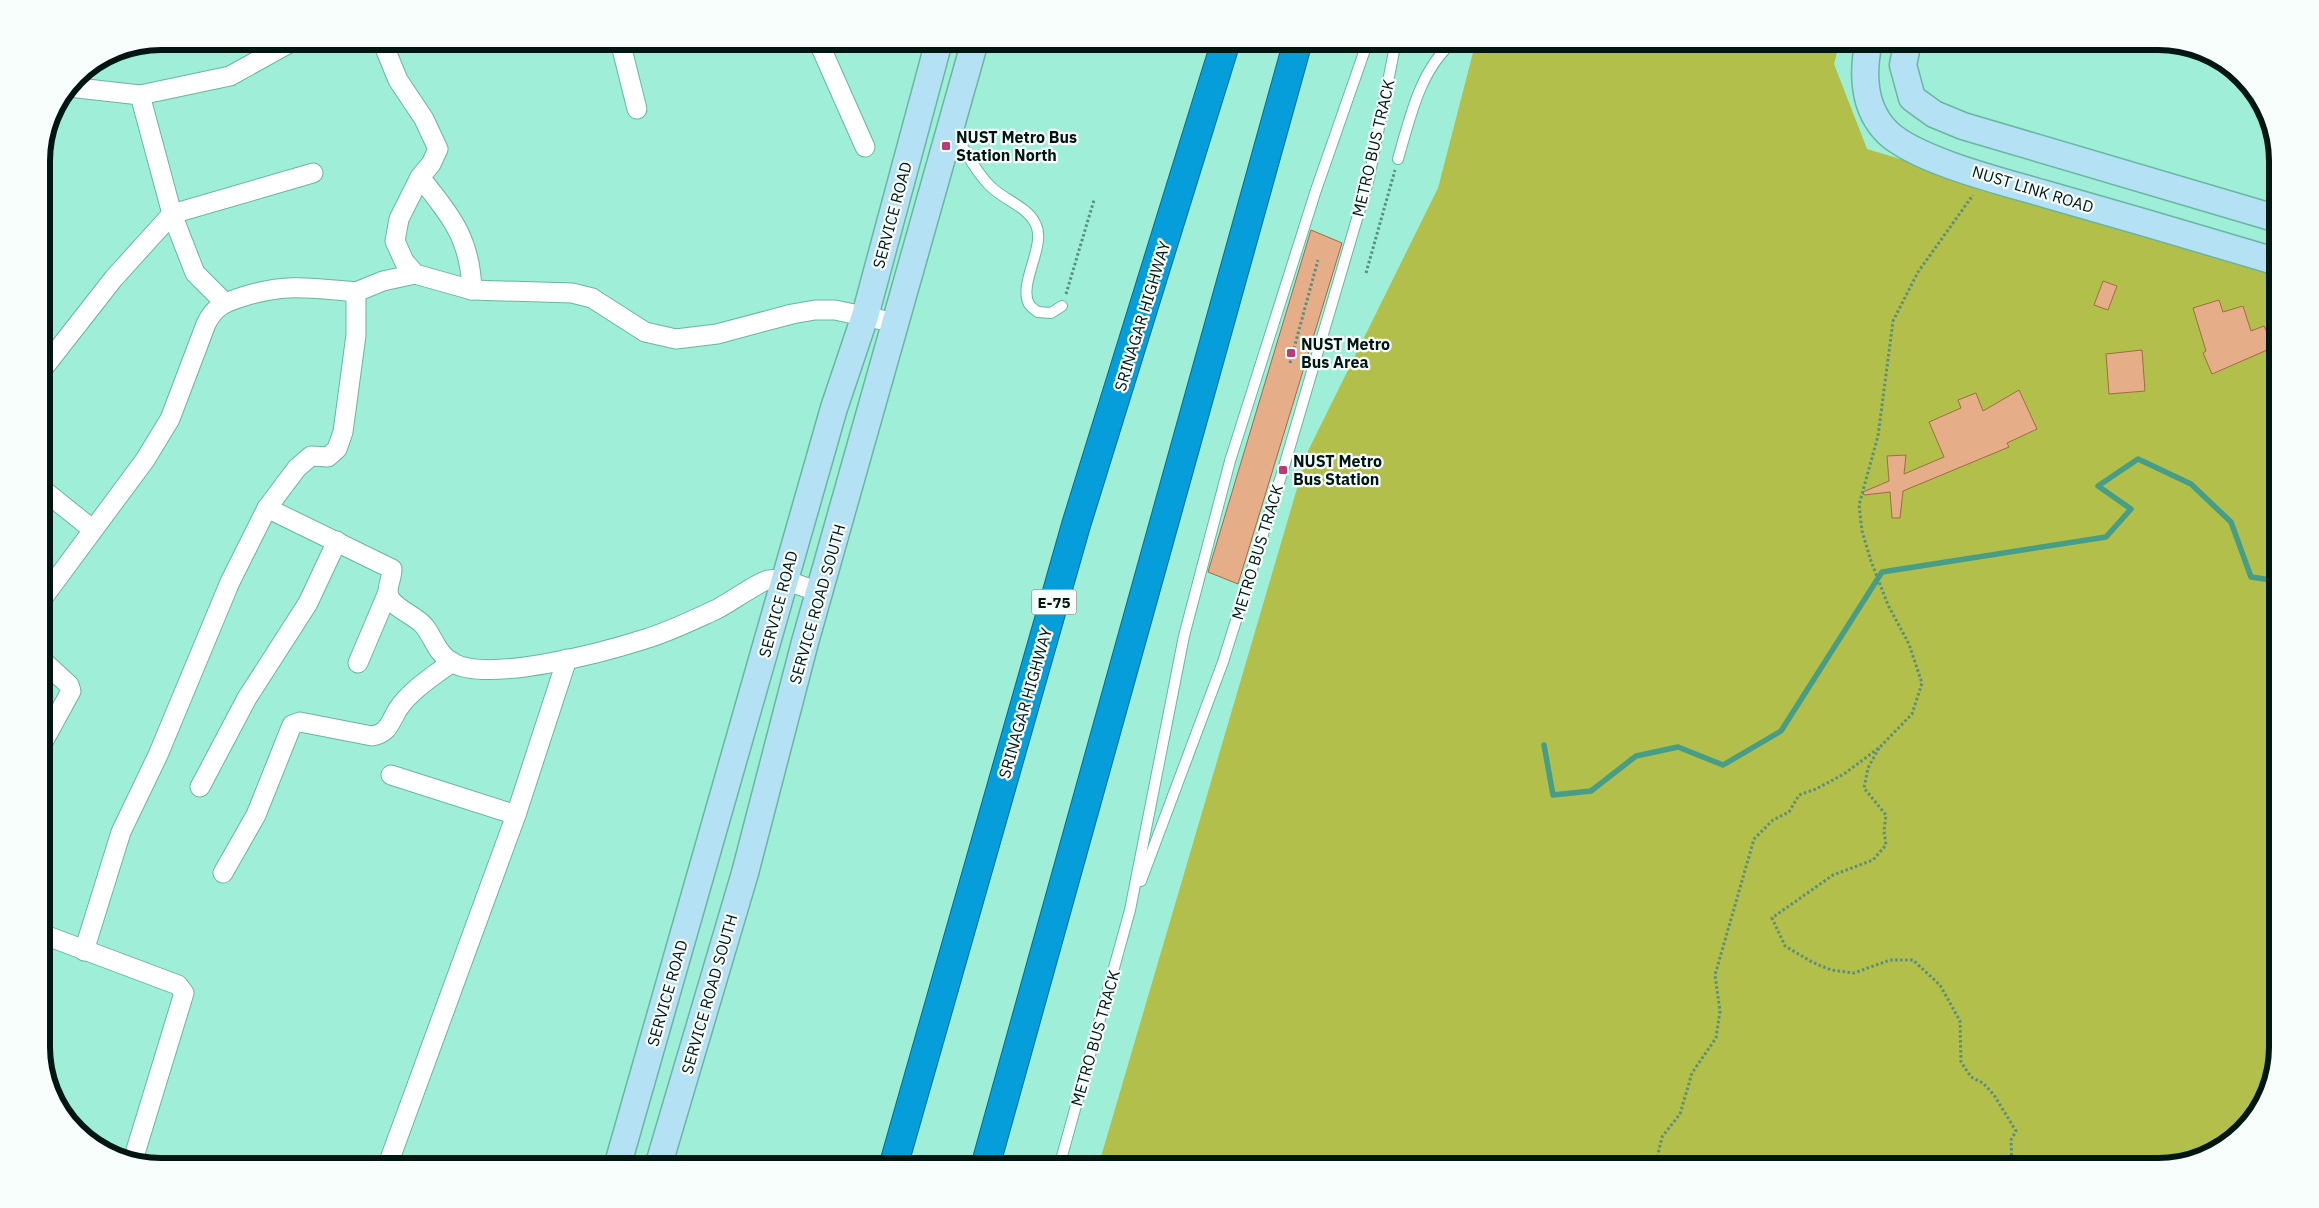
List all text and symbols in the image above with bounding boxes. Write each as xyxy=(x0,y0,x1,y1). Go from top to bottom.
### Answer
street label: METRO BUS TRACK xyxy=(1347,77,1399,219)
place label: NUST Metro Bus Station North xyxy=(956,127,1077,165)
marker: NUST Metro Bus Station North xyxy=(940,140,952,152)
street label: SERVICE ROAD xyxy=(868,159,916,271)
street label: NUST LINK ROAD xyxy=(1970,161,2096,217)
street label: SRINAGAR HIGHWAY xyxy=(1110,238,1174,393)
place label: NUST Metro Bus Area xyxy=(1301,334,1390,372)
marker: NUST Metro Bus Area xyxy=(1285,347,1297,359)
place label: NUST Metro Bus Station xyxy=(1293,451,1382,489)
marker: NUST Metro Bus Station xyxy=(1277,464,1289,476)
street label: METRO BUS TRACK xyxy=(1227,482,1287,622)
street label: SERVICE ROAD SOUTH xyxy=(785,522,849,686)
street label: SERVICE ROAD xyxy=(754,548,802,660)
road number: E-75 xyxy=(1032,590,1076,614)
street label: SRINAGAR HIGHWAY xyxy=(994,625,1056,781)
street label: SERVICE ROAD SOUTH xyxy=(677,912,741,1076)
street label: SERVICE ROAD xyxy=(642,937,692,1049)
street label: METRO BUS TRACK xyxy=(1066,968,1124,1108)

